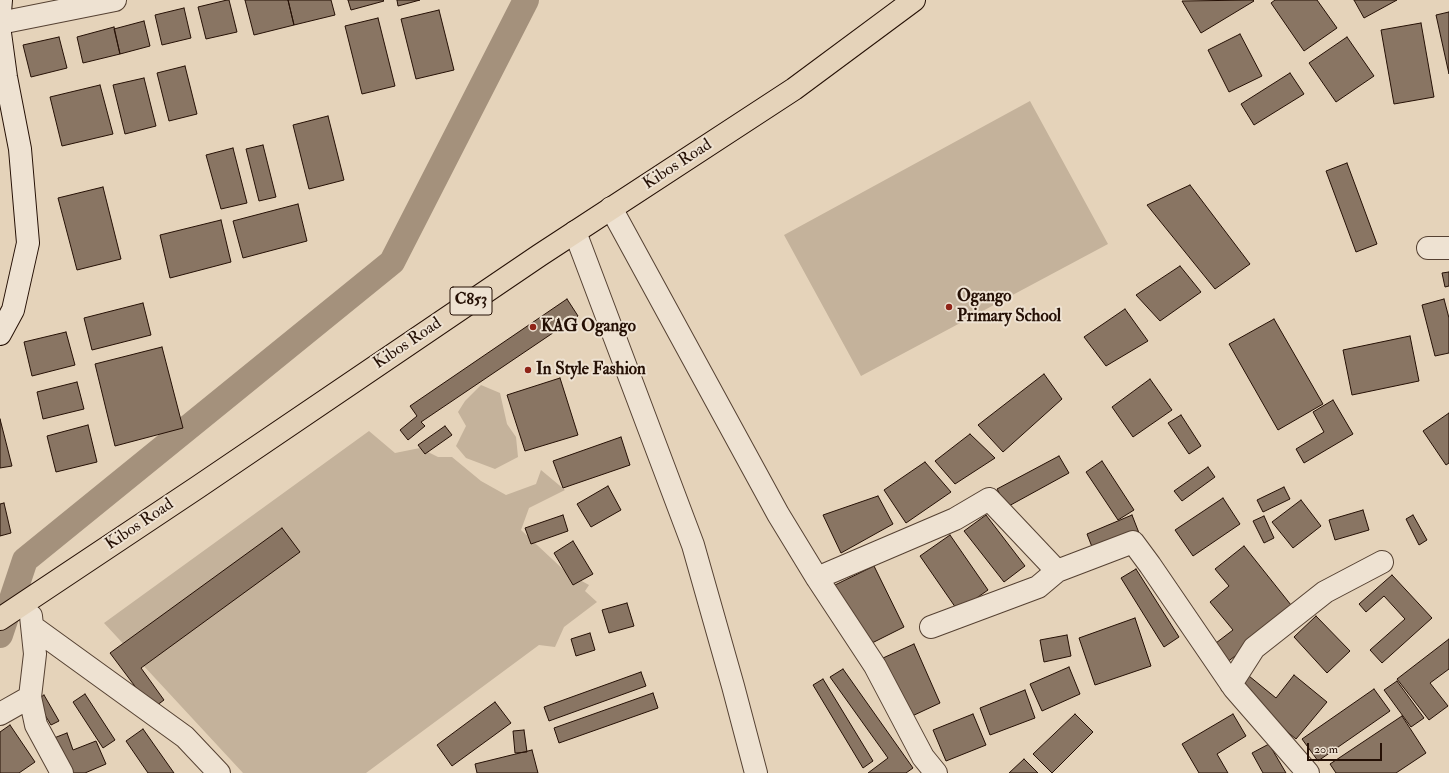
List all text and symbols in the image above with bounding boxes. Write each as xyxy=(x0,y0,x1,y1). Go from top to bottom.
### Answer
street label: Kibos Road xyxy=(640,135,716,195)
road number: C853 xyxy=(450,287,492,315)
place label: Ogango Primary School xyxy=(957,287,1061,327)
marker: Ogango Primary School xyxy=(944,302,954,312)
street label: Kibos Road xyxy=(370,314,446,374)
place label: KAG Ogango xyxy=(541,317,636,337)
marker: KAG Ogango xyxy=(528,322,538,332)
place label: In Style Fashion xyxy=(536,360,646,380)
marker: In Style Fashion xyxy=(523,365,533,375)
street label: Kibos Road xyxy=(102,495,178,555)
scale bar xyxy=(1309,735,1384,761)
text: 20 m xyxy=(1314,742,1338,757)

